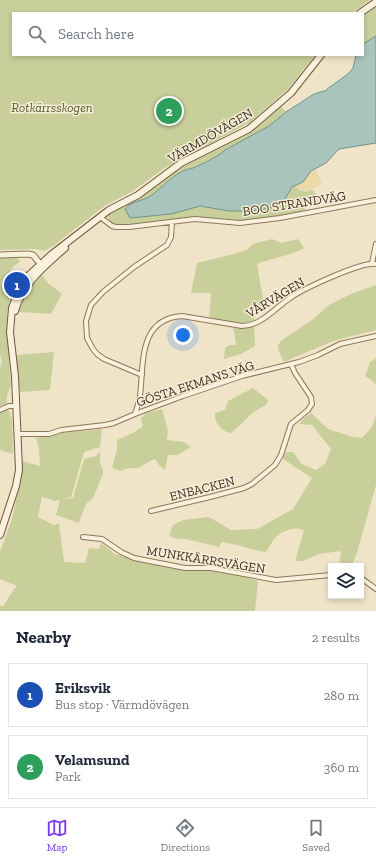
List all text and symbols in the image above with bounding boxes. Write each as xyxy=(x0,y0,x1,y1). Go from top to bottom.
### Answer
search box xyxy=(12,12,364,56)
icon: search xyxy=(26,23,48,45)
text: Search here xyxy=(58,25,134,43)
pin: 2 xyxy=(156,96,182,126)
park label: Rotkärrsskogen xyxy=(11,100,93,115)
street label: VÄRMDÖVÄGEN xyxy=(164,105,256,166)
street label: BOO STRANDVÄG xyxy=(241,188,347,219)
pin: 1 xyxy=(4,270,30,300)
street label: VÅRVÄGEN xyxy=(242,274,308,321)
your location xyxy=(173,325,193,345)
street label: GÖSTA EKMANS VÄG xyxy=(134,357,256,410)
street label: ENBACKEN xyxy=(168,473,237,504)
street label: MUNKKÄRRSVÄGEN xyxy=(145,543,267,576)
map controls xyxy=(328,563,364,599)
button: layers xyxy=(328,563,364,599)
text: Nearby xyxy=(16,627,71,647)
text: 2 results xyxy=(312,630,360,645)
text: Eriksvik xyxy=(55,679,111,697)
text: 1 xyxy=(27,688,33,703)
text: 280 m xyxy=(324,688,359,703)
text: Bus stop · Värmdövägen xyxy=(55,697,189,712)
text: Velamsund xyxy=(55,751,130,769)
text: 2 xyxy=(27,760,33,775)
text: 360 m xyxy=(324,760,359,775)
text: Park xyxy=(55,769,81,784)
tab: Map xyxy=(46,817,68,854)
tab: Directions xyxy=(160,817,210,854)
tab: Saved xyxy=(302,817,330,854)

